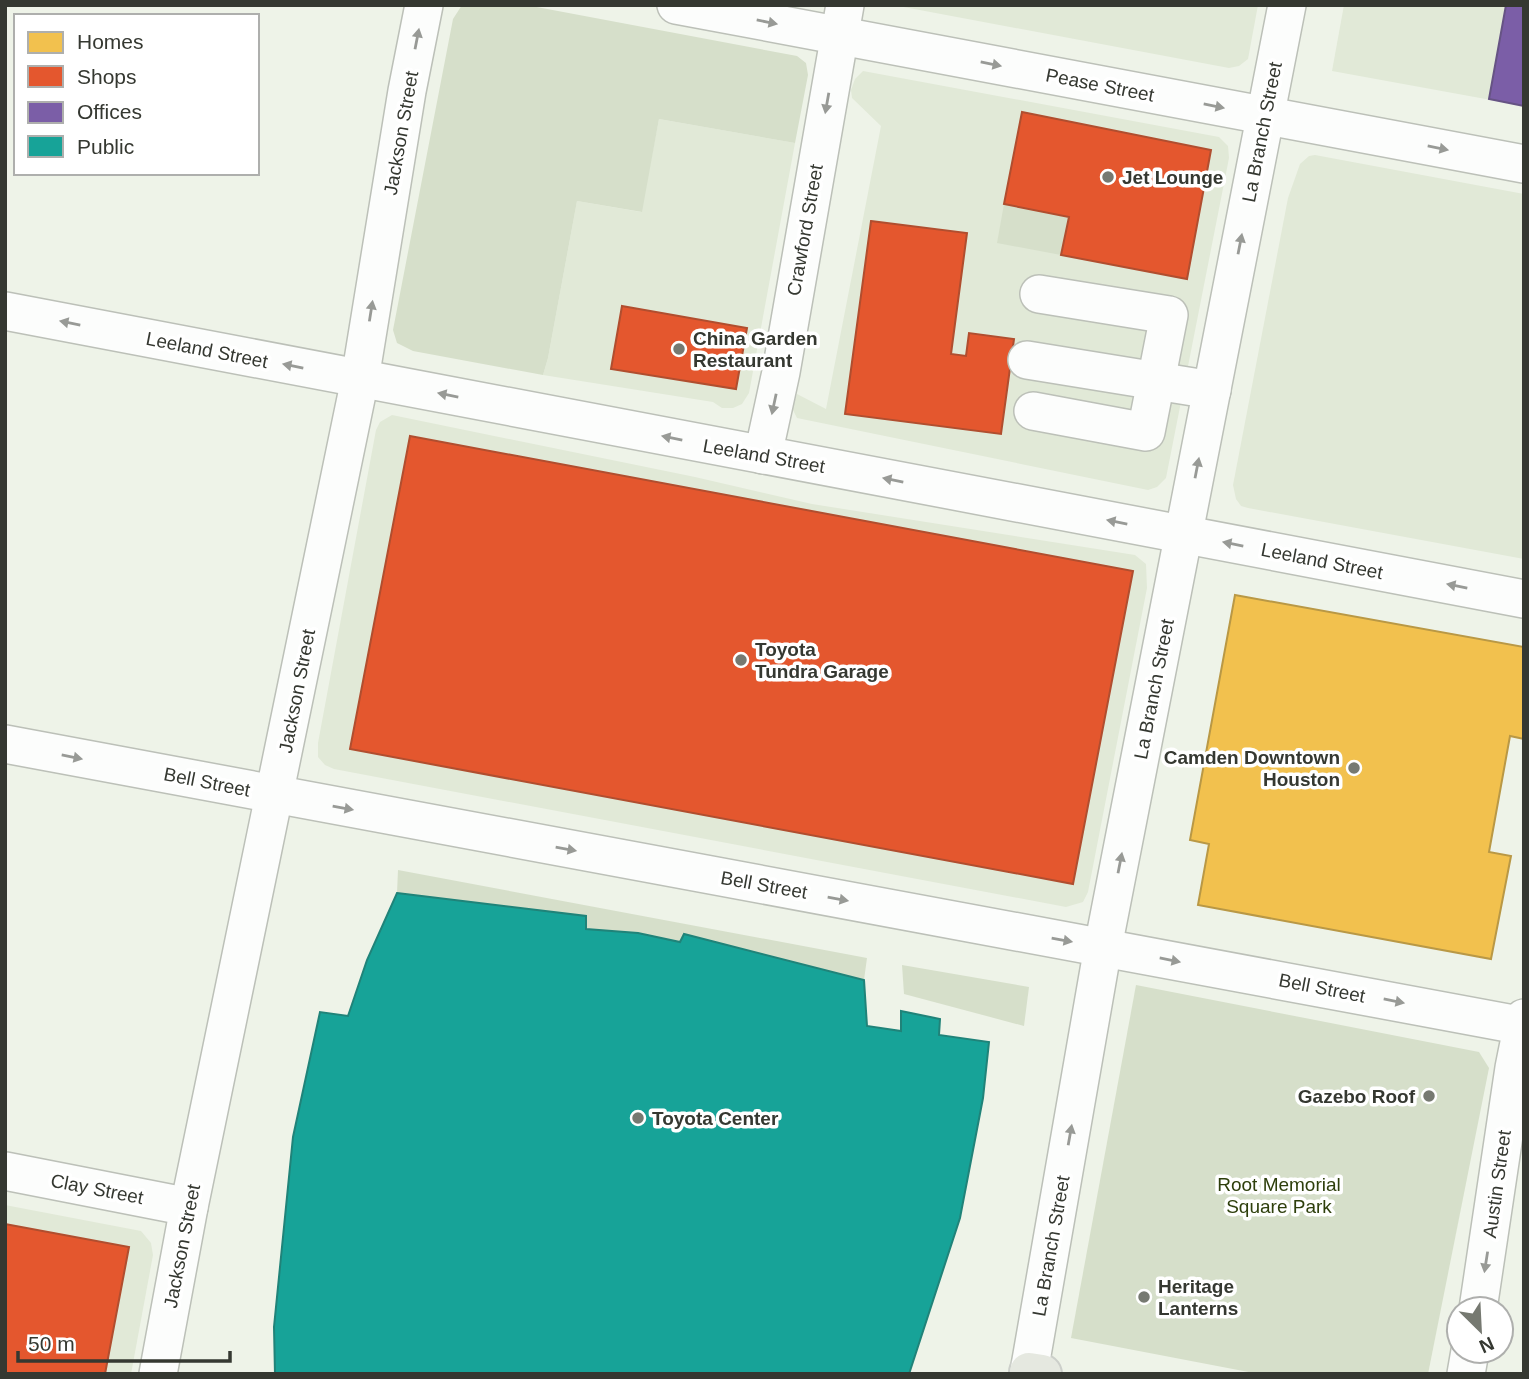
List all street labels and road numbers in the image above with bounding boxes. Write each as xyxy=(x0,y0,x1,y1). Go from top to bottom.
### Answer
street label: La Branch Street xyxy=(1238,59,1286,204)
street label: Pease Street xyxy=(1044,64,1157,106)
street label: Jackson Street xyxy=(380,69,422,197)
street label: Crawford Street xyxy=(783,162,827,297)
street label: Leeland Street xyxy=(144,328,270,372)
street label: Leeland Street xyxy=(701,435,827,477)
street label: Leeland Street xyxy=(1259,539,1385,583)
street label: La Branch Street xyxy=(1130,616,1178,761)
street label: Jackson Street xyxy=(275,627,319,755)
street label: Bell Street xyxy=(162,763,253,801)
street label: Bell Street xyxy=(719,867,810,903)
street label: Bell Street xyxy=(1277,969,1368,1007)
street label: Austin Street xyxy=(1479,1128,1515,1239)
street label: Clay Street xyxy=(49,1170,146,1208)
street label: La Branch Street xyxy=(1028,1173,1074,1318)
street label: Jackson Street xyxy=(160,1182,204,1310)

